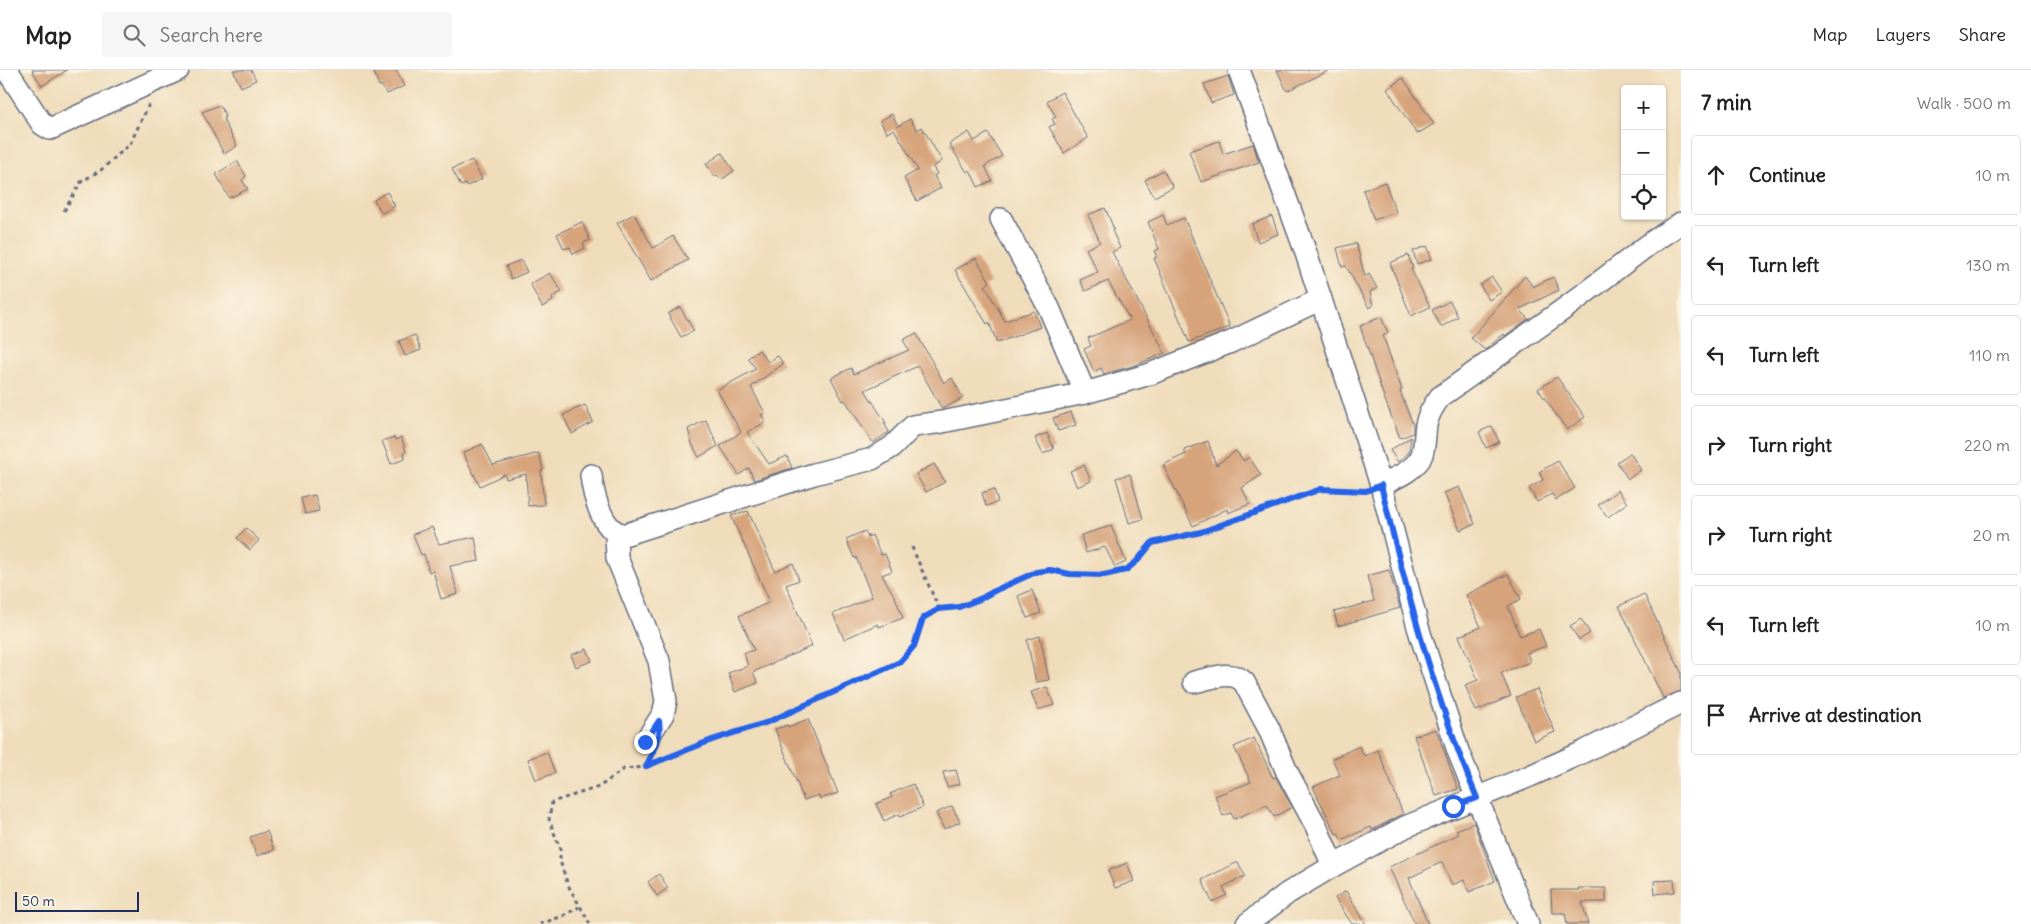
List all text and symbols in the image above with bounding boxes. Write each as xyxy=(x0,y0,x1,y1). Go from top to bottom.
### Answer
search box xyxy=(102,12,452,57)
text: Map xyxy=(25,20,72,50)
icon: search xyxy=(120,21,148,49)
text: Search here xyxy=(160,23,263,47)
text: Map xyxy=(1812,23,1847,46)
text: Layers xyxy=(1875,23,1931,46)
text: Share xyxy=(1959,23,2006,46)
map controls xyxy=(1621,85,1666,220)
button: + xyxy=(1621,85,1666,130)
text: 7 min xyxy=(1701,89,1752,116)
text: Walk · 500 m xyxy=(1917,93,2011,113)
button: − xyxy=(1621,130,1666,175)
icon: ahead xyxy=(1702,161,1730,189)
text: Continue xyxy=(1749,163,1826,187)
text: 10 m xyxy=(1975,165,2010,185)
button: locate xyxy=(1621,175,1666,220)
icon: left xyxy=(1702,251,1730,279)
text: Turn left xyxy=(1749,253,1819,277)
text: 130 m xyxy=(1966,255,2010,275)
icon: left xyxy=(1702,341,1730,369)
text: Turn left xyxy=(1749,343,1819,367)
text: 110 m xyxy=(1969,345,2010,365)
icon: right xyxy=(1702,431,1730,459)
text: Turn right xyxy=(1749,433,1832,457)
text: 220 m xyxy=(1964,435,2010,455)
icon: right xyxy=(1702,521,1730,549)
text: Turn right xyxy=(1749,523,1832,547)
text: 20 m xyxy=(1973,525,2010,545)
icon: left xyxy=(1702,611,1730,639)
text: Turn left xyxy=(1749,613,1819,637)
text: 10 m xyxy=(1975,615,2010,635)
icon: arrive xyxy=(1702,701,1730,729)
text: Arrive at destination xyxy=(1749,703,1922,727)
route end xyxy=(634,731,657,754)
route start xyxy=(1442,795,1465,818)
scale bar xyxy=(15,889,139,912)
text: 50 m xyxy=(22,892,55,910)

